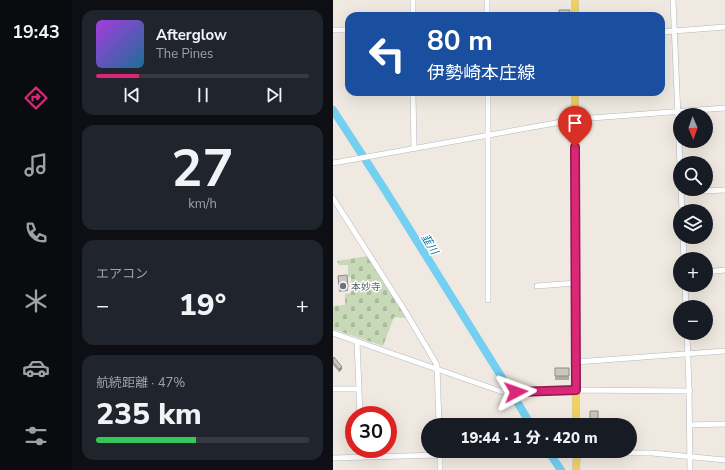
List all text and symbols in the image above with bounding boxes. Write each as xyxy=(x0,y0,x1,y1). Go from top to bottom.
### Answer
text: 19:43 xyxy=(12,20,60,44)
text: 80 m xyxy=(427,22,493,60)
text: Afterglow xyxy=(156,25,227,45)
icon: left xyxy=(361,28,413,80)
text: The Pines xyxy=(156,45,213,63)
text: 伊勢崎本庄線 xyxy=(427,61,535,85)
icon: directions xyxy=(22,84,50,112)
icon: previous xyxy=(121,84,143,106)
icon: pause xyxy=(192,84,214,106)
icon: next xyxy=(263,84,285,106)
pin xyxy=(558,106,592,147)
north arrow xyxy=(673,108,713,148)
map controls xyxy=(673,108,713,340)
icon: arrive xyxy=(564,112,586,134)
text: 27 xyxy=(171,133,234,204)
icon: music xyxy=(22,151,50,179)
button: search xyxy=(673,156,713,196)
text: km/h xyxy=(188,195,217,213)
button: layers xyxy=(673,204,713,244)
icon: phone xyxy=(22,219,50,247)
water label: 韮川 xyxy=(417,231,442,258)
button: + xyxy=(673,252,713,292)
text: エアコン xyxy=(96,265,148,283)
place label: 本妙寺 xyxy=(351,280,381,294)
marker: 本妙寺 xyxy=(338,281,348,291)
text: 19° xyxy=(179,285,226,326)
icon: climate xyxy=(22,287,50,315)
text: − xyxy=(96,291,109,321)
text: + xyxy=(296,291,309,321)
button: − xyxy=(673,300,713,340)
icon: car xyxy=(22,354,50,382)
position arrow xyxy=(495,371,537,413)
text: 航続距離 · 47% xyxy=(96,374,185,392)
text: 235 km xyxy=(96,394,202,435)
speed limit sign: 30 xyxy=(345,406,397,458)
icon: filters xyxy=(22,422,50,450)
text: 19:44 · 1 分 · 420 m xyxy=(460,428,598,448)

